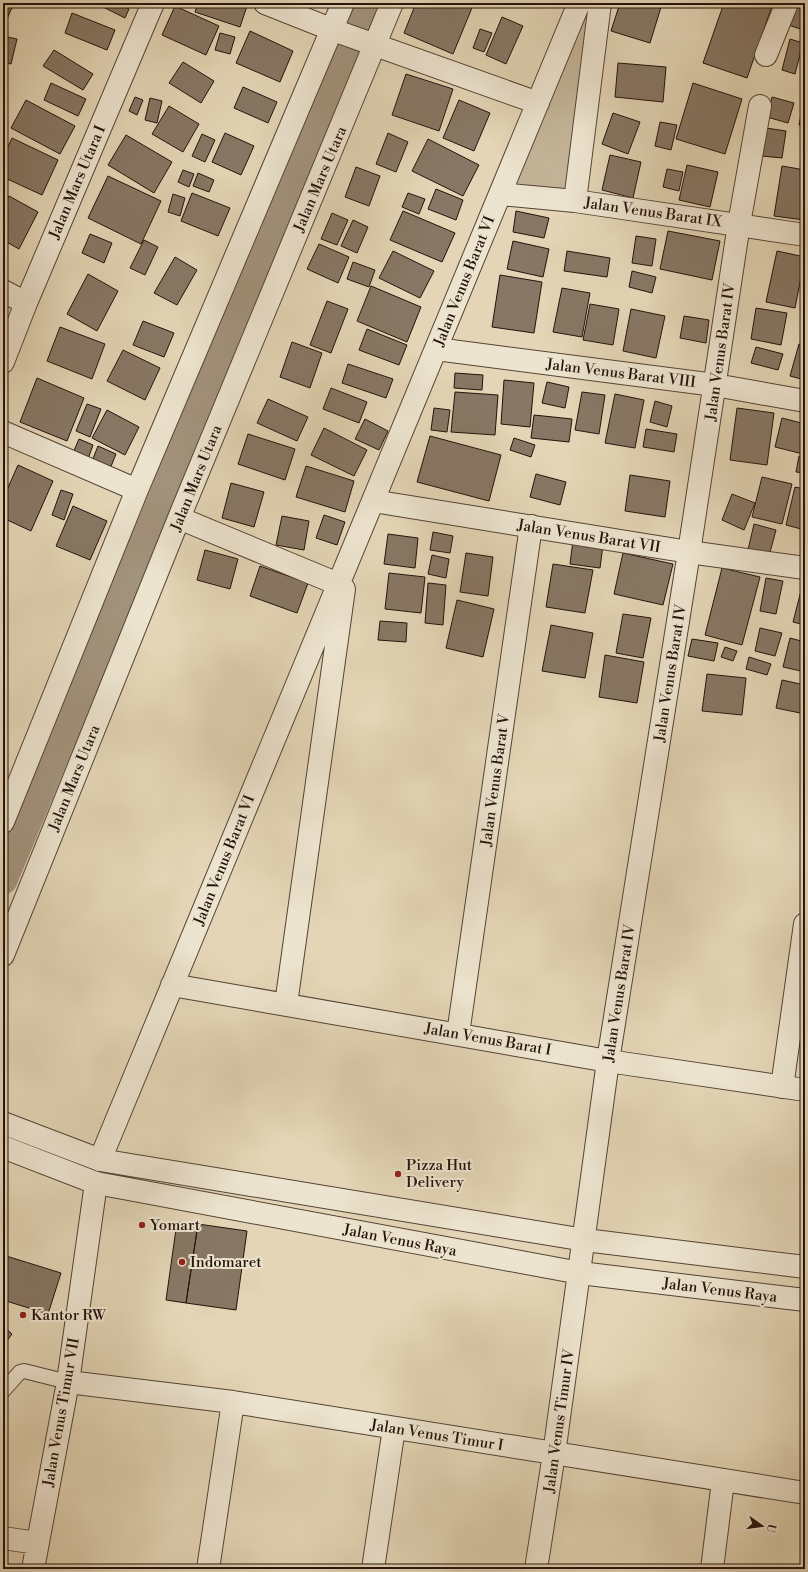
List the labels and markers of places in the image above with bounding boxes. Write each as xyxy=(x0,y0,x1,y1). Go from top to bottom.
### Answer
place label: Pizza Hut Delivery xyxy=(406,1156,473,1192)
marker: Pizza Hut Delivery xyxy=(393,1169,403,1179)
place label: Yomart xyxy=(149,1216,201,1235)
marker: Yomart xyxy=(137,1220,147,1230)
place label: Indomaret xyxy=(190,1253,262,1272)
marker: Indomaret xyxy=(177,1257,187,1267)
place label: Kantor RW xyxy=(31,1306,106,1325)
marker: Kantor RW xyxy=(18,1310,28,1320)

